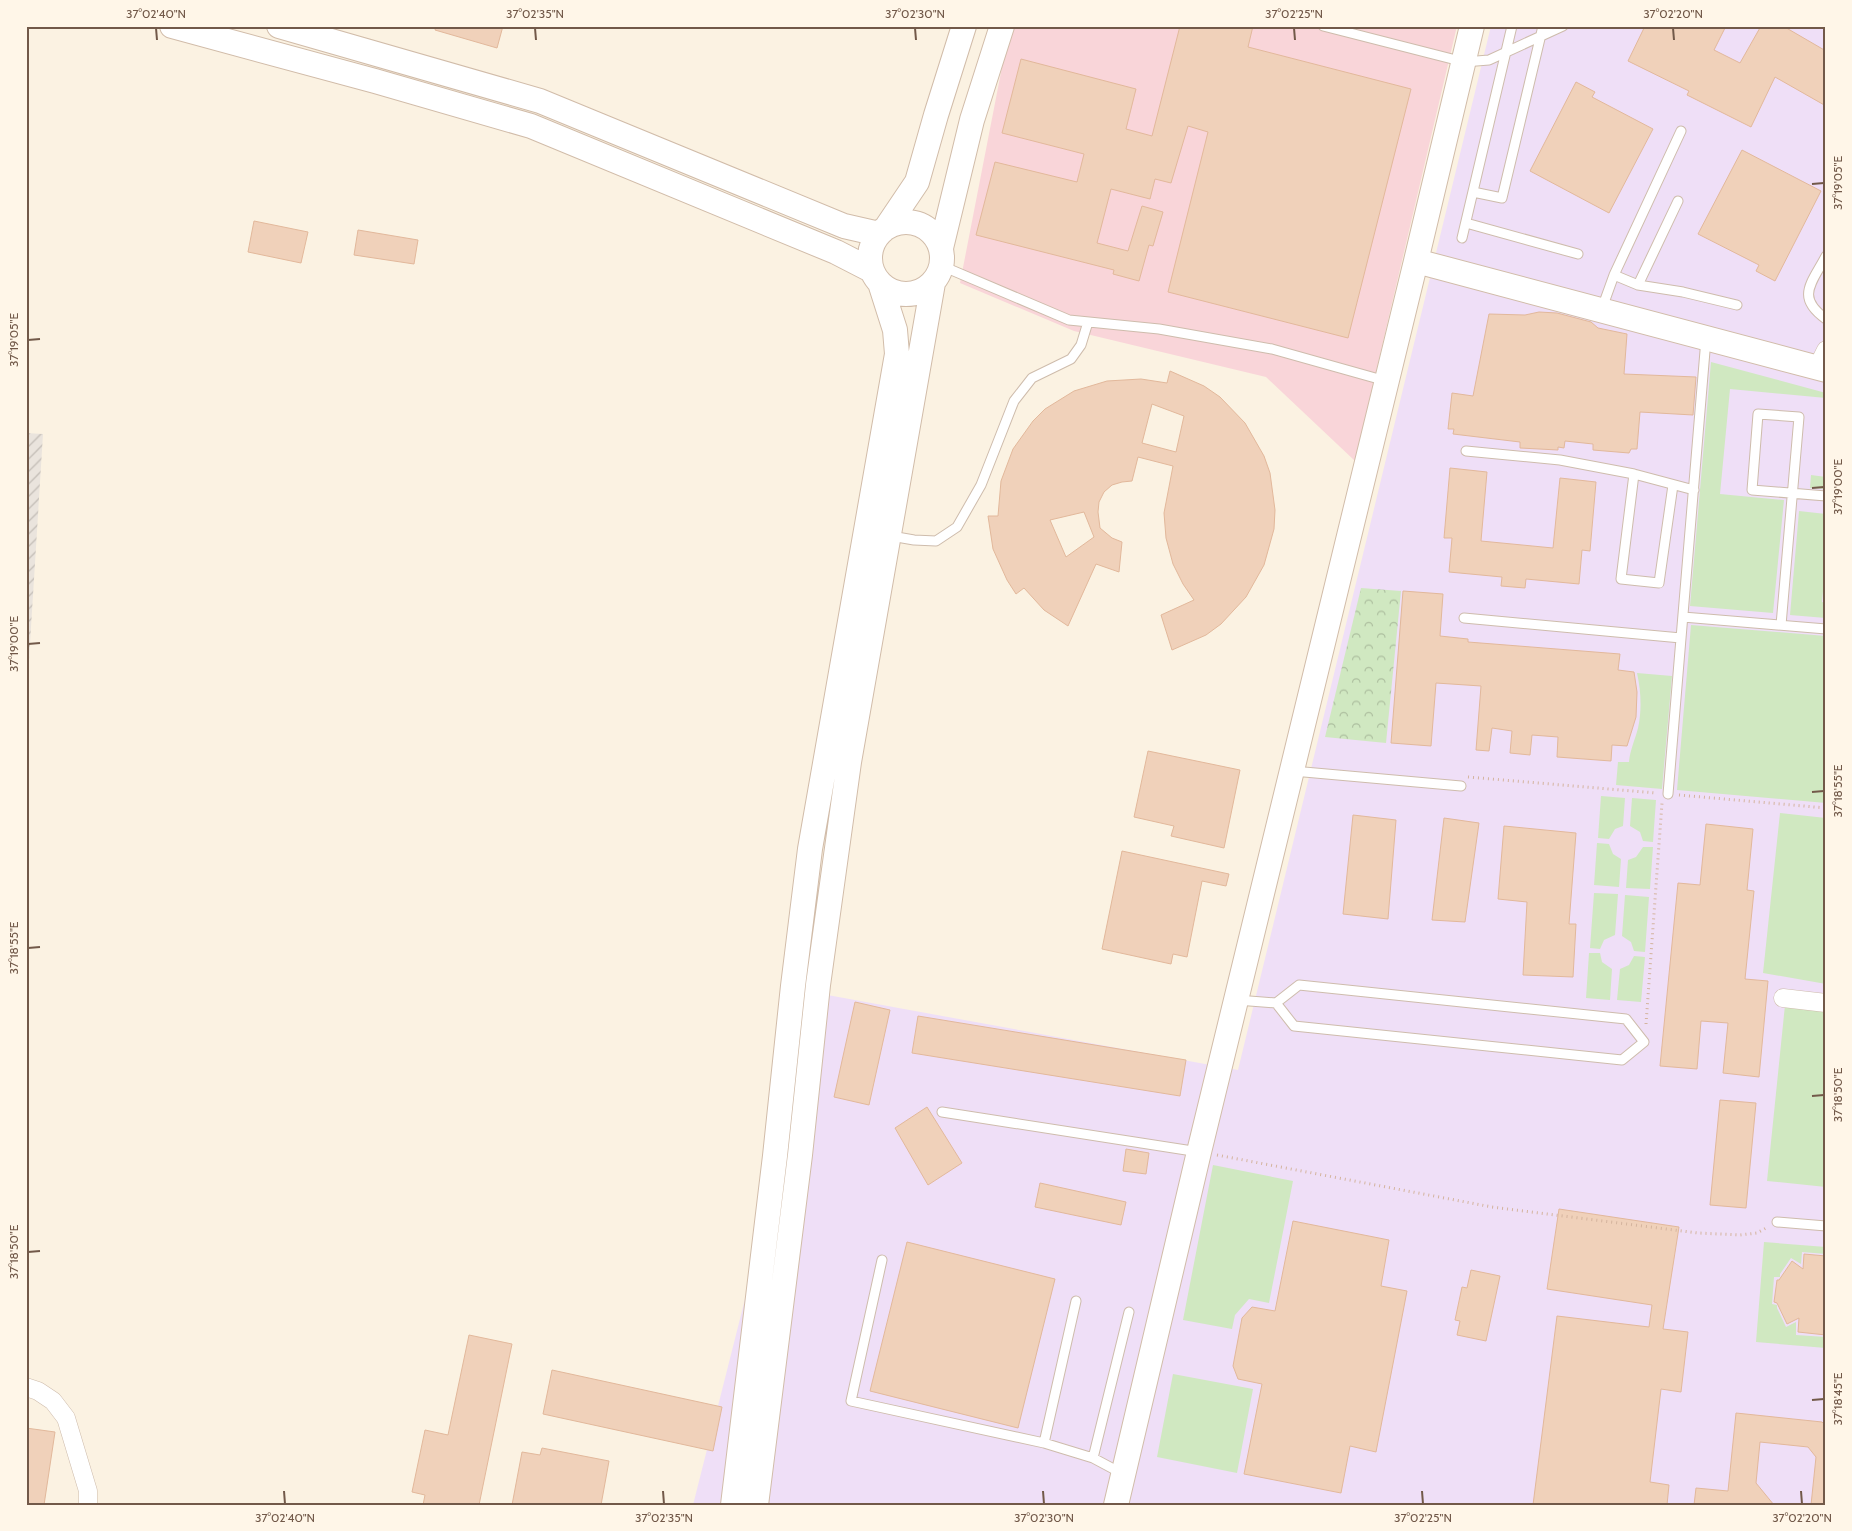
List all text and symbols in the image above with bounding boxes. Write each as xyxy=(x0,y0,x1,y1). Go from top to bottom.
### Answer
text: 37°02'40"N xyxy=(126,6,186,21)
text: 37°02'35"N xyxy=(506,6,564,21)
text: 37°02'30"N xyxy=(885,6,945,21)
text: 37°02'25"N xyxy=(1265,6,1323,21)
text: 37°02'20"N xyxy=(1643,6,1703,21)
text: 37°19'05"E xyxy=(1830,156,1845,210)
text: 37°19'05"E xyxy=(6,313,21,367)
text: 37°19'00"E xyxy=(1830,459,1845,515)
text: 37°19'00"E xyxy=(6,616,21,672)
text: 37°18'55"E xyxy=(1830,764,1845,817)
text: 37°18'55"E xyxy=(6,921,21,974)
text: 37°18'50"E xyxy=(1830,1067,1845,1122)
text: 37°18'50"E xyxy=(6,1224,21,1279)
text: 37°18'45"E xyxy=(1830,1372,1845,1425)
text: 37°02'40"N xyxy=(255,1510,315,1525)
text: 37°02'35"N xyxy=(635,1510,693,1525)
text: 37°02'30"N xyxy=(1014,1510,1074,1525)
text: 37°02'25"N xyxy=(1394,1510,1452,1525)
text: 37°02'20"N xyxy=(1772,1510,1832,1525)

